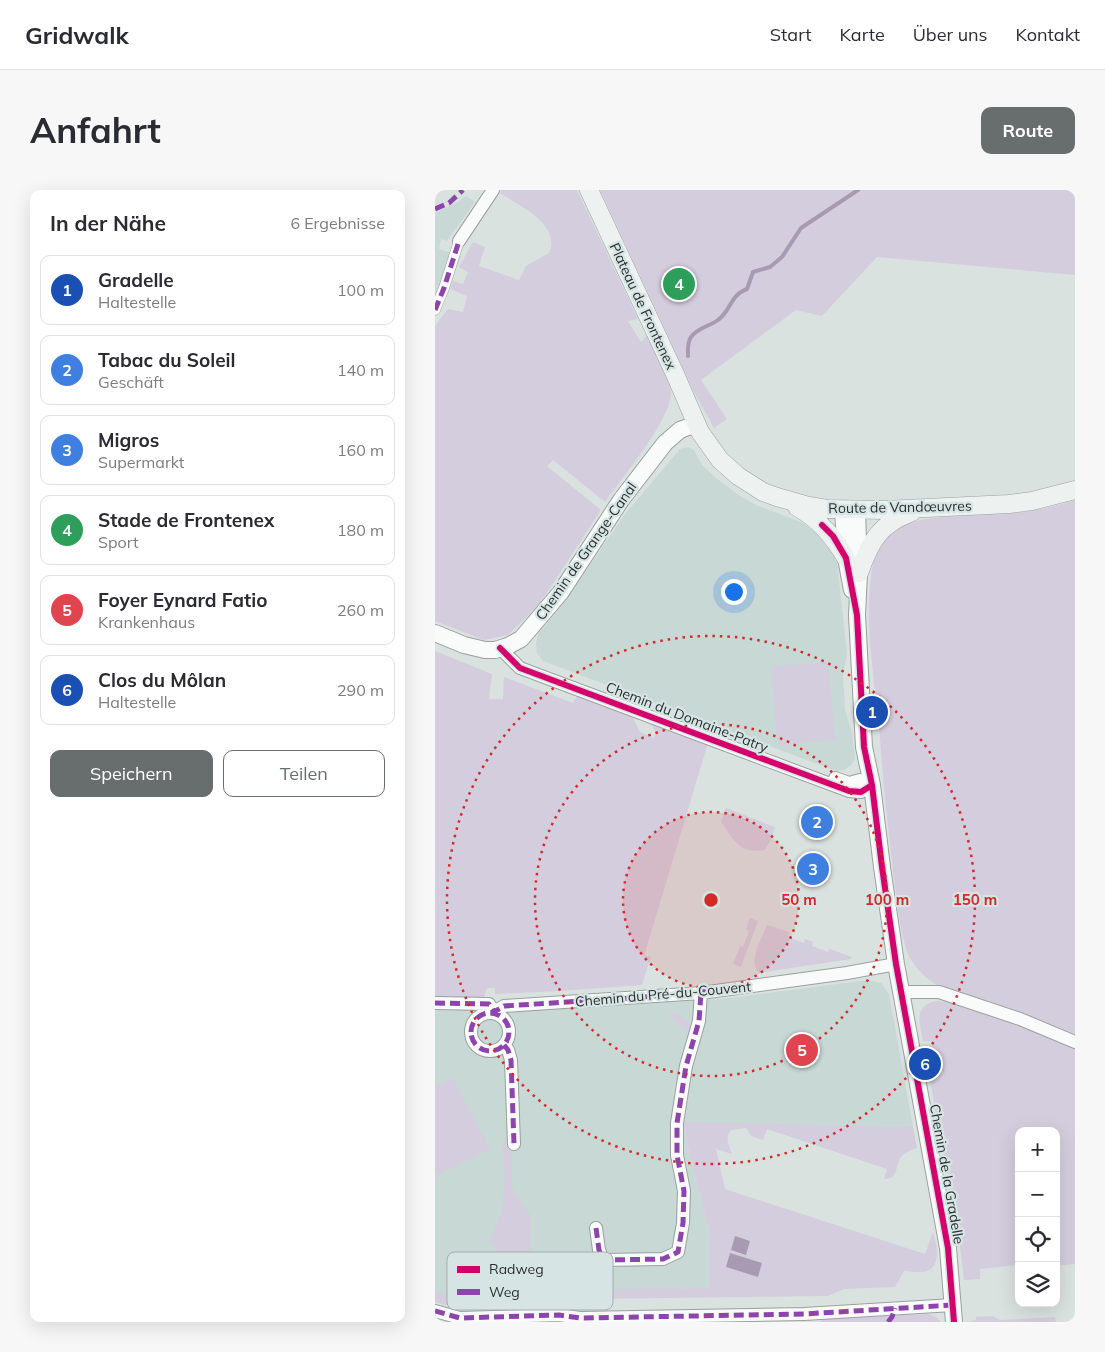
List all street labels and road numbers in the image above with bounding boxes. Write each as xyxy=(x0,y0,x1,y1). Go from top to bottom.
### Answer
street label: Plateau de Frontenex xyxy=(606,240,680,373)
street label: Chemin de Grange-Canal xyxy=(532,479,640,623)
street label: Route de Vandœuvres xyxy=(828,497,972,517)
street label: Chemin du Domaine-Patry xyxy=(603,678,771,757)
street label: Chemin du Pré-du-Couvent xyxy=(574,977,752,1011)
street label: Chemin de la Gradelle xyxy=(926,1103,968,1245)

